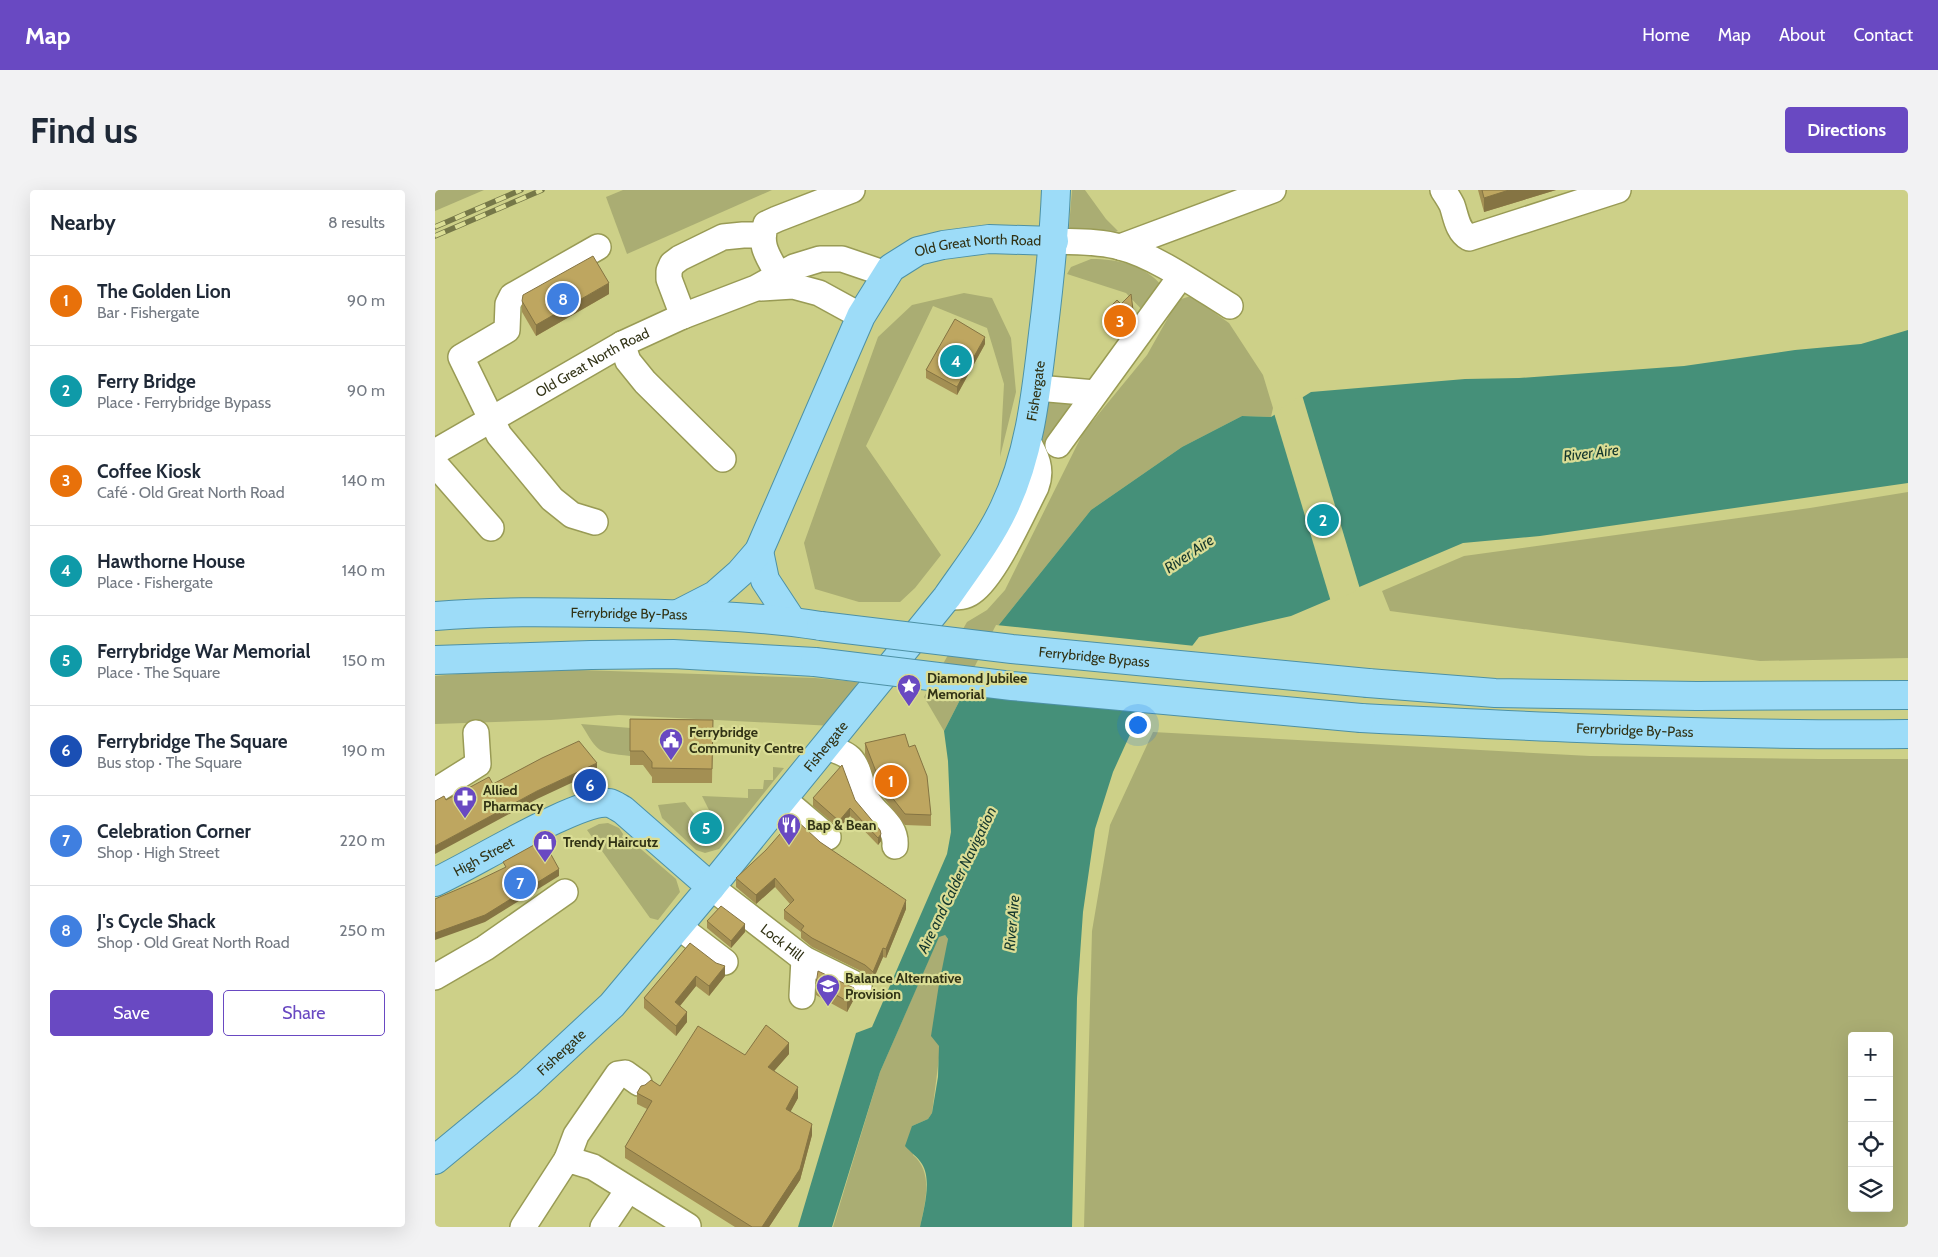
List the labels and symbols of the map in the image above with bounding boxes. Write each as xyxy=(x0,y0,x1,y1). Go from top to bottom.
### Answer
street label: Old Great North Road xyxy=(912,230,1041,261)
pin: 8 xyxy=(547,280,579,318)
pin: 3 xyxy=(1104,302,1136,340)
street label: Old Great North Road xyxy=(532,324,652,401)
pin: 4 xyxy=(940,342,972,380)
street label: Fishergate xyxy=(1022,360,1049,422)
water label: River Aire xyxy=(1562,441,1620,465)
pin: 2 xyxy=(1307,501,1339,539)
water label: River Aire xyxy=(1161,531,1217,577)
street label: Ferrybridge By-Pass xyxy=(570,603,688,624)
street label: Ferrybridge Bypass xyxy=(1038,643,1151,671)
place label: Diamond Jubilee Memorial xyxy=(927,669,1027,703)
place icon: Diamond Jubilee Memorial xyxy=(896,673,922,707)
your location xyxy=(1125,712,1151,738)
street label: Fishergate xyxy=(800,717,852,775)
street label: Ferrybridge By-Pass xyxy=(1576,719,1694,741)
place label: Ferrybridge Community Centre xyxy=(689,723,804,757)
public building icon: Ferrybridge Community Centre xyxy=(658,727,684,761)
pin: 1 xyxy=(875,762,907,800)
pin: 6 xyxy=(574,766,606,804)
place label: Allied Pharmacy xyxy=(483,781,544,815)
pharmacy icon: Allied Pharmacy xyxy=(452,785,478,819)
water label: Aire and Calder Navigation xyxy=(913,804,1000,957)
pin: 5 xyxy=(690,809,722,847)
restaurant icon: Bap & Bean xyxy=(776,812,802,846)
place label: Bap & Bean xyxy=(807,816,877,834)
shop icon: Trendy Haircutz xyxy=(532,829,558,863)
street label: High Street xyxy=(450,833,517,880)
place label: Trendy Haircutz xyxy=(563,833,659,851)
pin: 7 xyxy=(504,864,536,902)
water label: River Aire xyxy=(1001,894,1023,952)
street label: Lock Hill xyxy=(757,920,808,965)
place label: Balance Alternative Provision xyxy=(845,969,961,1003)
school or university icon: Balance Alternative Provision xyxy=(815,973,841,1007)
street label: Fishergate xyxy=(533,1025,589,1079)

